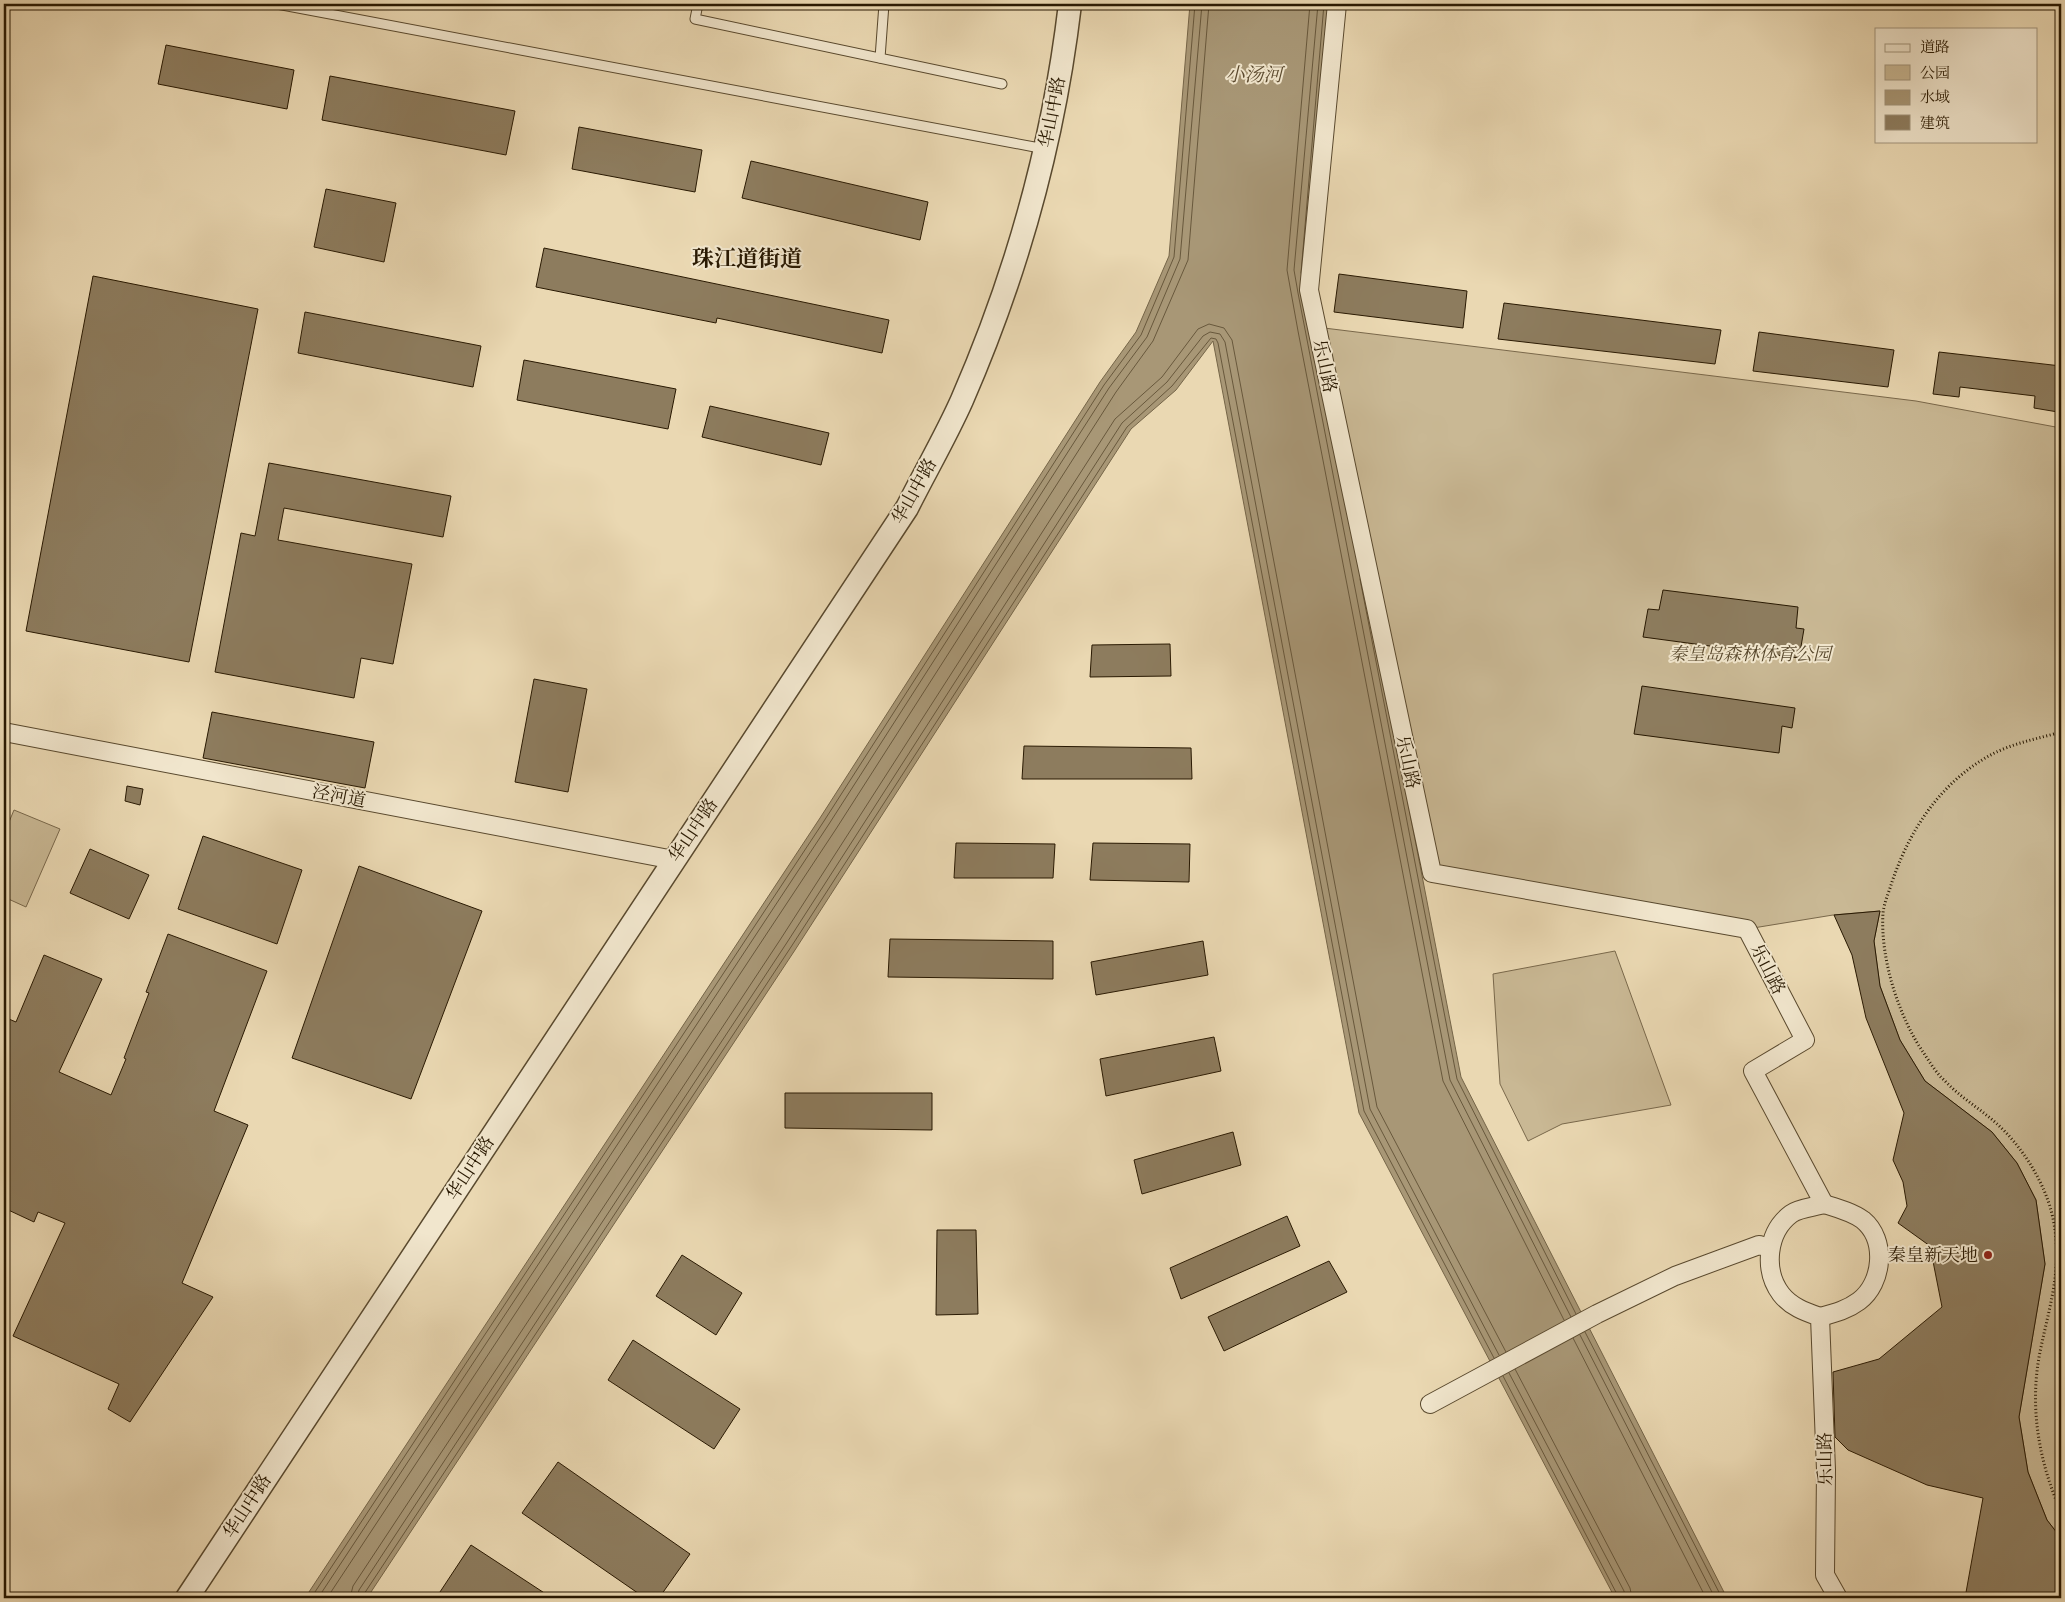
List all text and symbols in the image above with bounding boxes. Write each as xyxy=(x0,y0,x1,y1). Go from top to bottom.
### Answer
legend xyxy=(1875,28,2038,142)
text: 道路 xyxy=(1920,38,1950,57)
water label: 小汤河 xyxy=(1225,64,1285,87)
text: 公园 xyxy=(1920,64,1950,83)
street label: 华山中路 xyxy=(1035,75,1071,150)
text: 水域 xyxy=(1920,88,1950,107)
text: 建筑 xyxy=(1920,114,1950,133)
district label: 珠江道街道 xyxy=(692,246,802,273)
street label: 乐山路 xyxy=(1308,338,1340,395)
street label: 华山中路 xyxy=(888,455,942,528)
park label: 秦皇岛森林体育公园 xyxy=(1669,644,1834,666)
street label: 乐山路 xyxy=(1391,734,1423,791)
street label: 泾河道 xyxy=(310,781,367,813)
street label: 华山中路 xyxy=(665,795,723,867)
street label: 乐山路 xyxy=(1745,940,1789,999)
street label: 华山中路 xyxy=(442,1132,500,1205)
place label: 秦皇新天地 xyxy=(1888,1245,1978,1267)
marker: 秦皇新天地 xyxy=(1982,1249,1994,1261)
street label: 乐山路 xyxy=(1815,1432,1837,1486)
street label: 华山中路 xyxy=(219,1470,277,1543)

